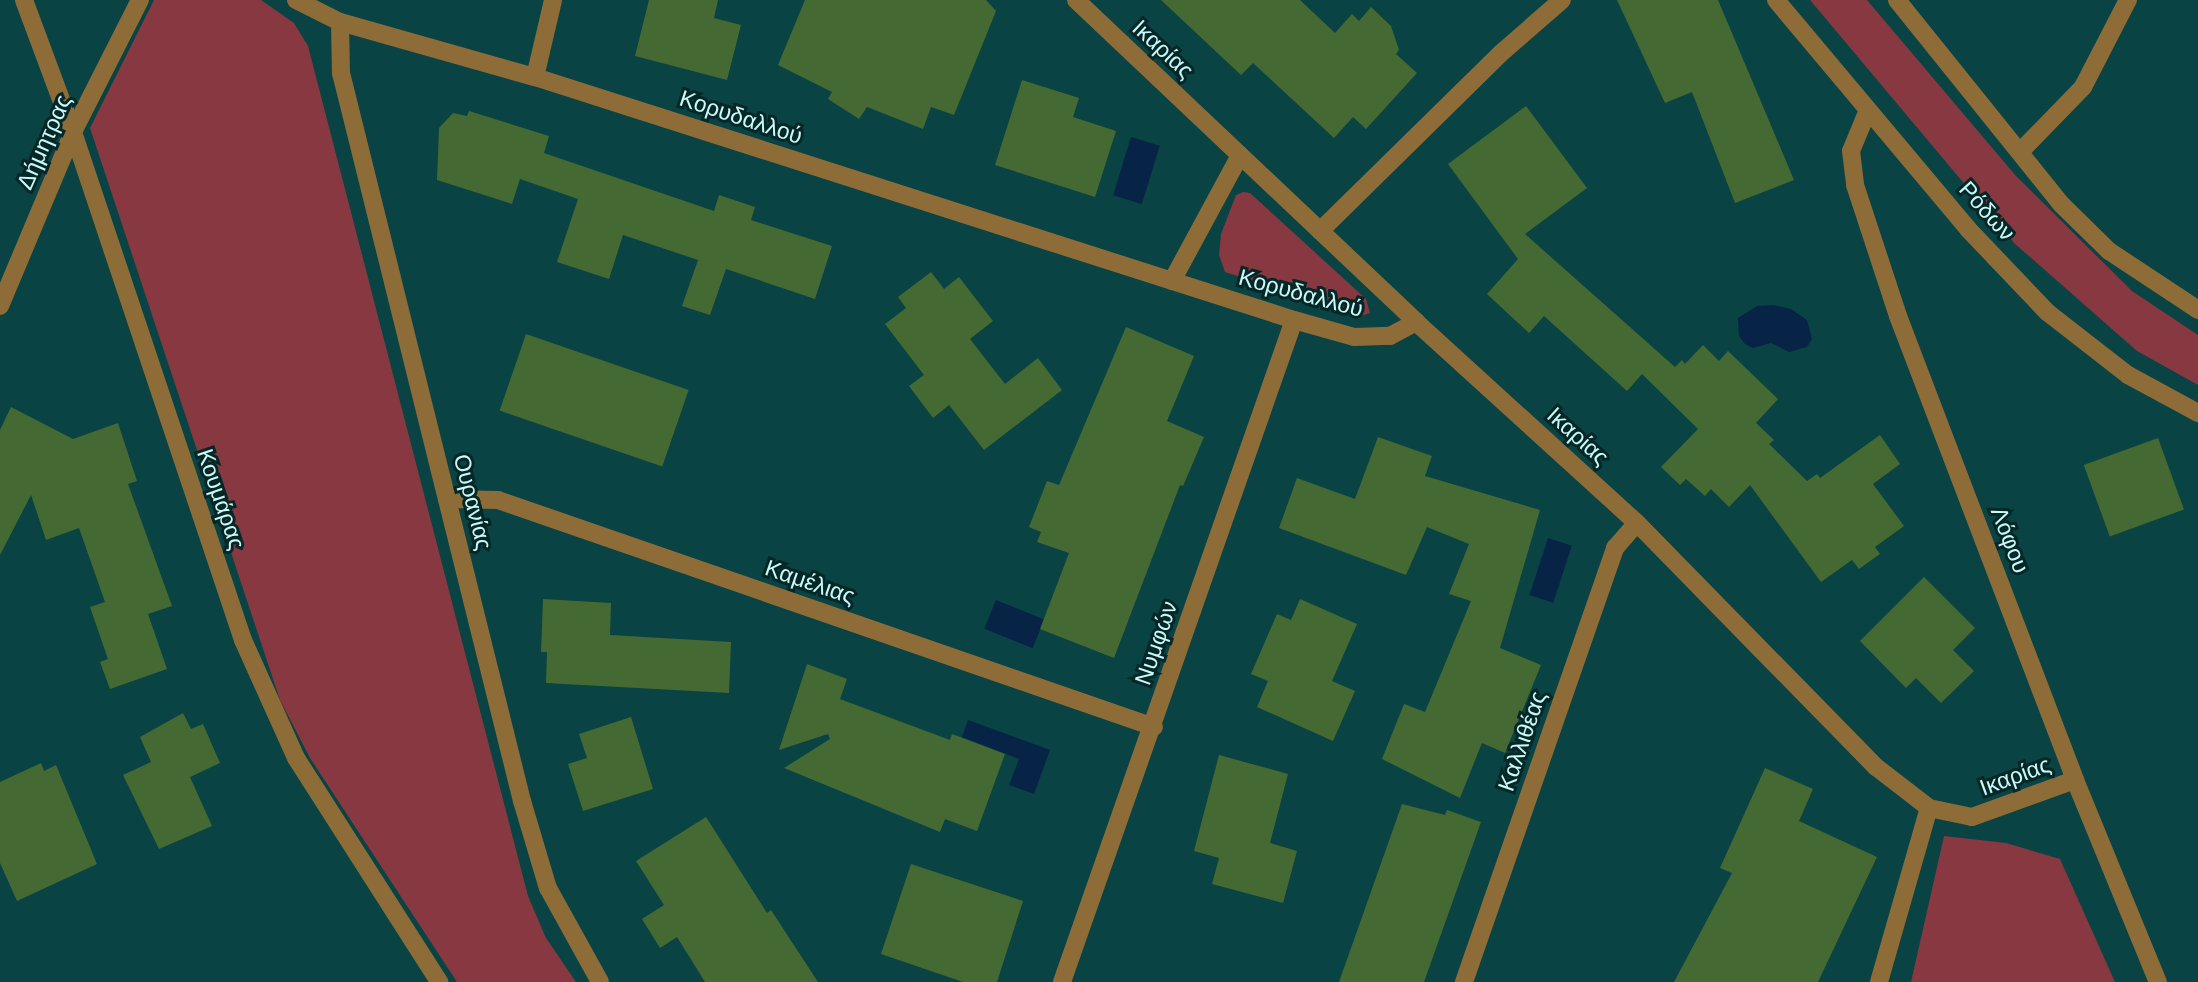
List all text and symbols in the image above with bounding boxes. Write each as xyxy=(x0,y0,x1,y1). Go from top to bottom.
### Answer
street label: Ικαρίας xyxy=(1127,14,1199,84)
street label: Κορυδαλλού xyxy=(676,84,806,150)
street label: Δήμητρας xyxy=(11,90,77,194)
street label: Ρόδων xyxy=(1953,176,2021,246)
street label: Κορυδαλλού xyxy=(1236,263,1366,323)
street label: Ικαρίας xyxy=(1541,401,1615,471)
street label: Κουμάρας xyxy=(191,445,251,553)
street label: Ουρανίας xyxy=(448,451,498,553)
street label: Λόφου xyxy=(1985,503,2035,577)
street label: Καμέλιας xyxy=(762,554,858,610)
street label: Νυμφών xyxy=(1129,597,1183,689)
street label: Καλλιθέας xyxy=(1492,687,1552,795)
street label: Ικαρίας xyxy=(1976,750,2054,802)

